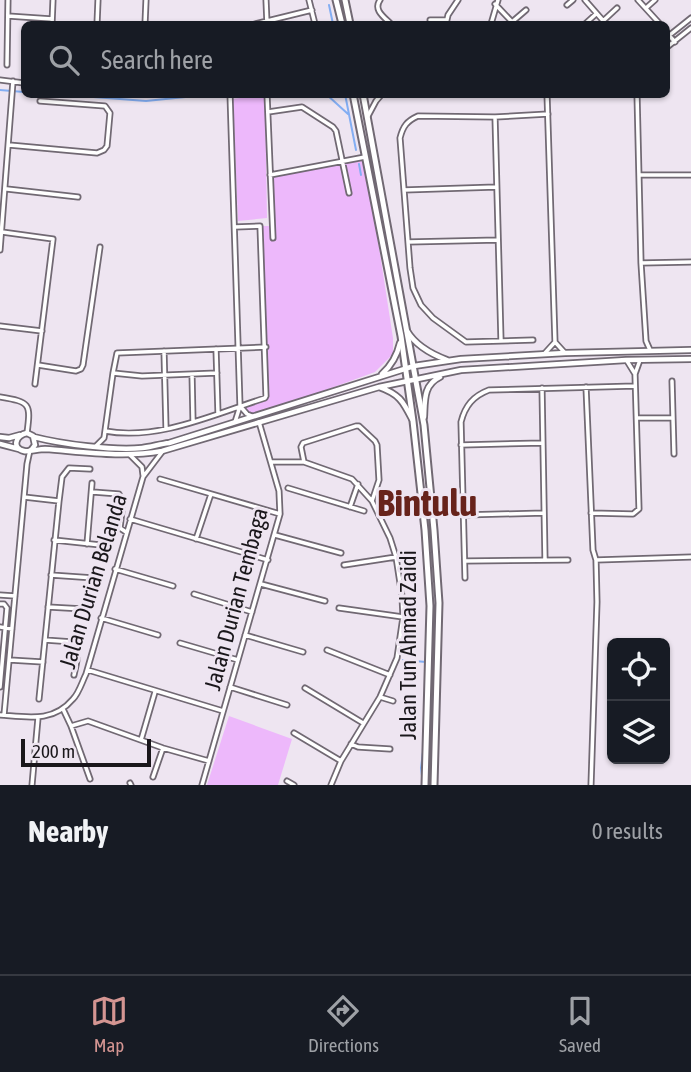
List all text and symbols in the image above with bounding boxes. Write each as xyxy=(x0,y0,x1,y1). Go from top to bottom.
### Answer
search box xyxy=(21,21,670,98)
icon: search xyxy=(45,41,83,79)
text: Search here xyxy=(101,45,213,75)
district label: Bintulu xyxy=(377,481,477,524)
street label: Jalan Durian Belanda xyxy=(54,491,132,671)
street label: Jalan Durian Tembaga xyxy=(199,505,273,693)
street label: Jalan Tun Ahmad Zaidi xyxy=(395,550,421,740)
map controls xyxy=(607,638,670,764)
button: locate xyxy=(607,638,670,701)
button: layers xyxy=(607,701,670,764)
scale bar xyxy=(21,736,150,768)
text: 200 m xyxy=(32,740,75,762)
text: Nearby xyxy=(28,814,108,848)
text: 0 results xyxy=(592,818,663,844)
tab: Map xyxy=(90,992,128,1056)
tab: Directions xyxy=(308,992,379,1056)
tab: Saved xyxy=(559,992,601,1056)

